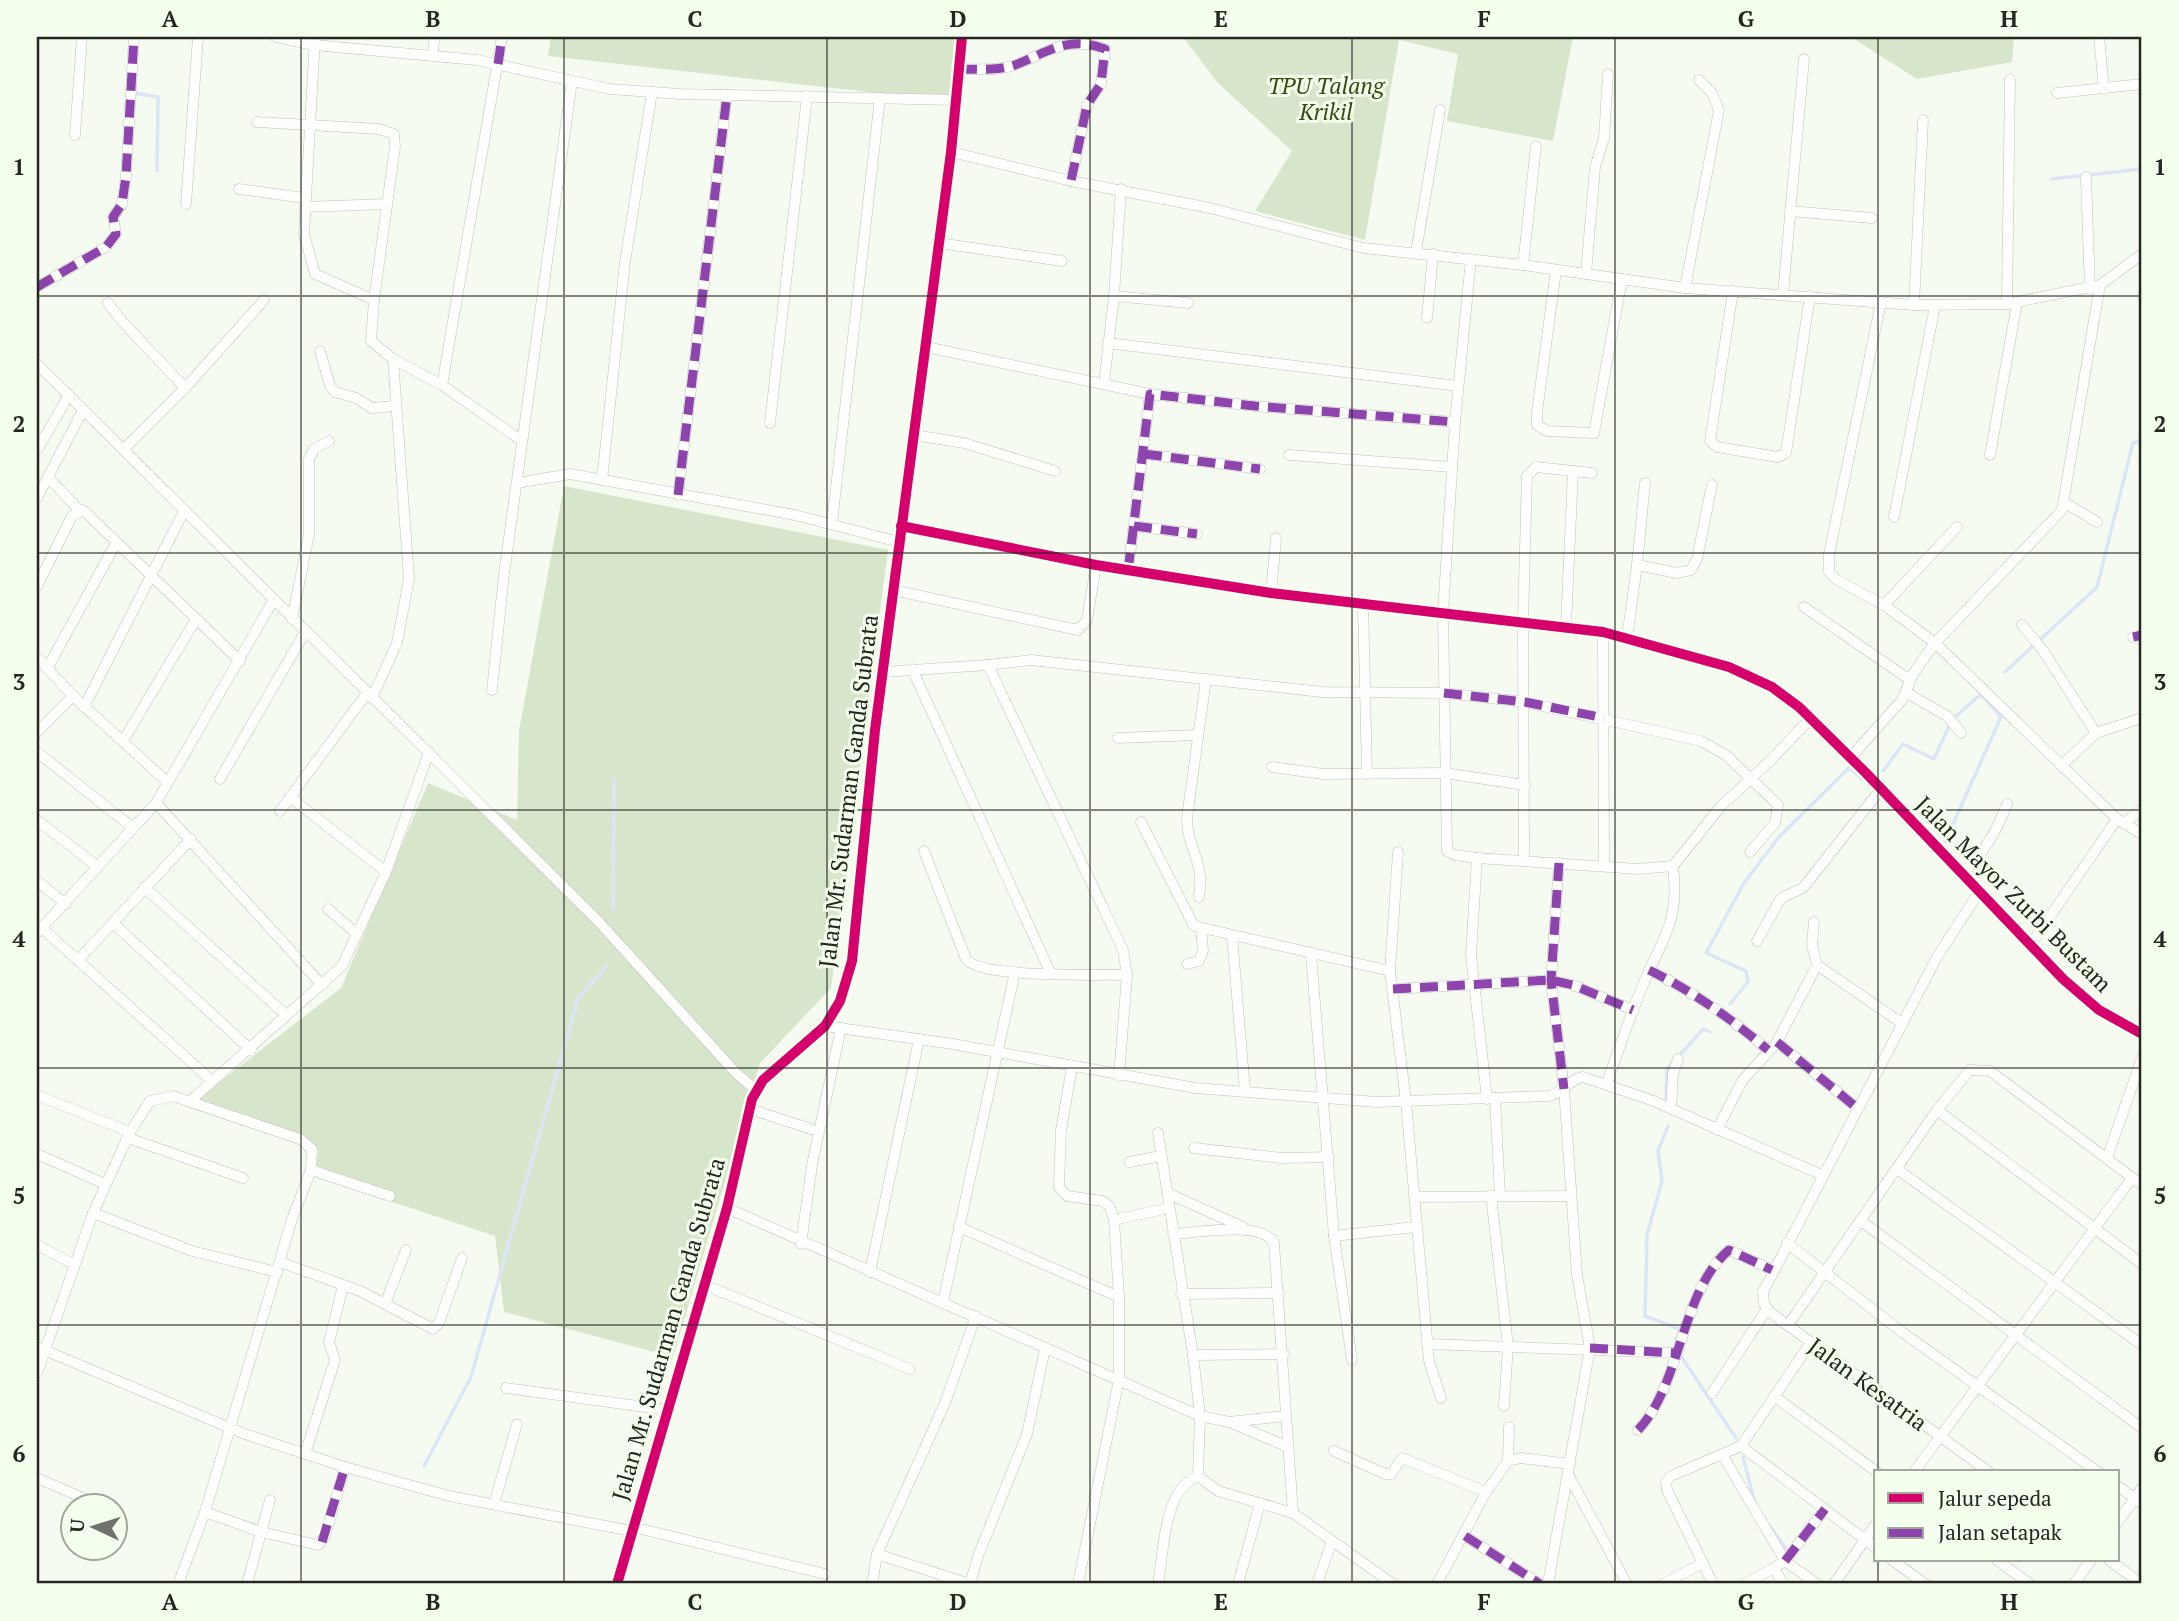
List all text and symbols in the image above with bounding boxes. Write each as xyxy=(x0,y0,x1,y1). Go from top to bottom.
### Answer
text: A xyxy=(162,3,179,34)
text: B xyxy=(426,3,441,34)
text: C xyxy=(688,3,703,34)
text: D xyxy=(950,3,967,34)
text: E xyxy=(1214,3,1228,34)
text: F xyxy=(1477,3,1491,34)
text: G xyxy=(1738,3,1755,34)
text: H xyxy=(2000,3,2018,34)
park label: TPU Talang Krikil xyxy=(1268,70,1386,127)
text: 1 xyxy=(13,151,26,182)
text: 1 xyxy=(2154,151,2167,182)
text: 2 xyxy=(13,408,26,439)
text: 2 xyxy=(2154,408,2167,439)
street label: Jalan Mr. Sudarman Ganda Subrata xyxy=(811,612,885,969)
text: 3 xyxy=(13,666,26,697)
text: 3 xyxy=(2154,666,2167,697)
street label: Jalan Mayor Zurbi Bustam xyxy=(1909,789,2119,999)
text: 4 xyxy=(13,923,26,954)
text: 4 xyxy=(2154,923,2167,954)
street label: Jalan Mr. Sudarman Ganda Subrata xyxy=(604,1154,732,1504)
text: 5 xyxy=(13,1180,26,1211)
text: 5 xyxy=(2154,1180,2167,1211)
street label: Jalan Kesatria xyxy=(1802,1330,1934,1438)
text: 6 xyxy=(13,1438,26,1469)
text: 6 xyxy=(2154,1438,2167,1469)
legend xyxy=(1874,1470,2120,1562)
text: Jalur sepeda xyxy=(1938,1484,2052,1512)
north arrow xyxy=(60,1492,130,1562)
text: U xyxy=(64,1518,90,1533)
text: Jalan setapak xyxy=(1938,1518,2062,1546)
text: A xyxy=(162,1586,179,1617)
text: B xyxy=(426,1586,441,1617)
text: C xyxy=(688,1586,703,1617)
text: D xyxy=(950,1586,967,1617)
text: E xyxy=(1214,1586,1228,1617)
text: F xyxy=(1477,1586,1491,1617)
text: G xyxy=(1738,1586,1755,1617)
text: H xyxy=(2000,1586,2018,1617)

